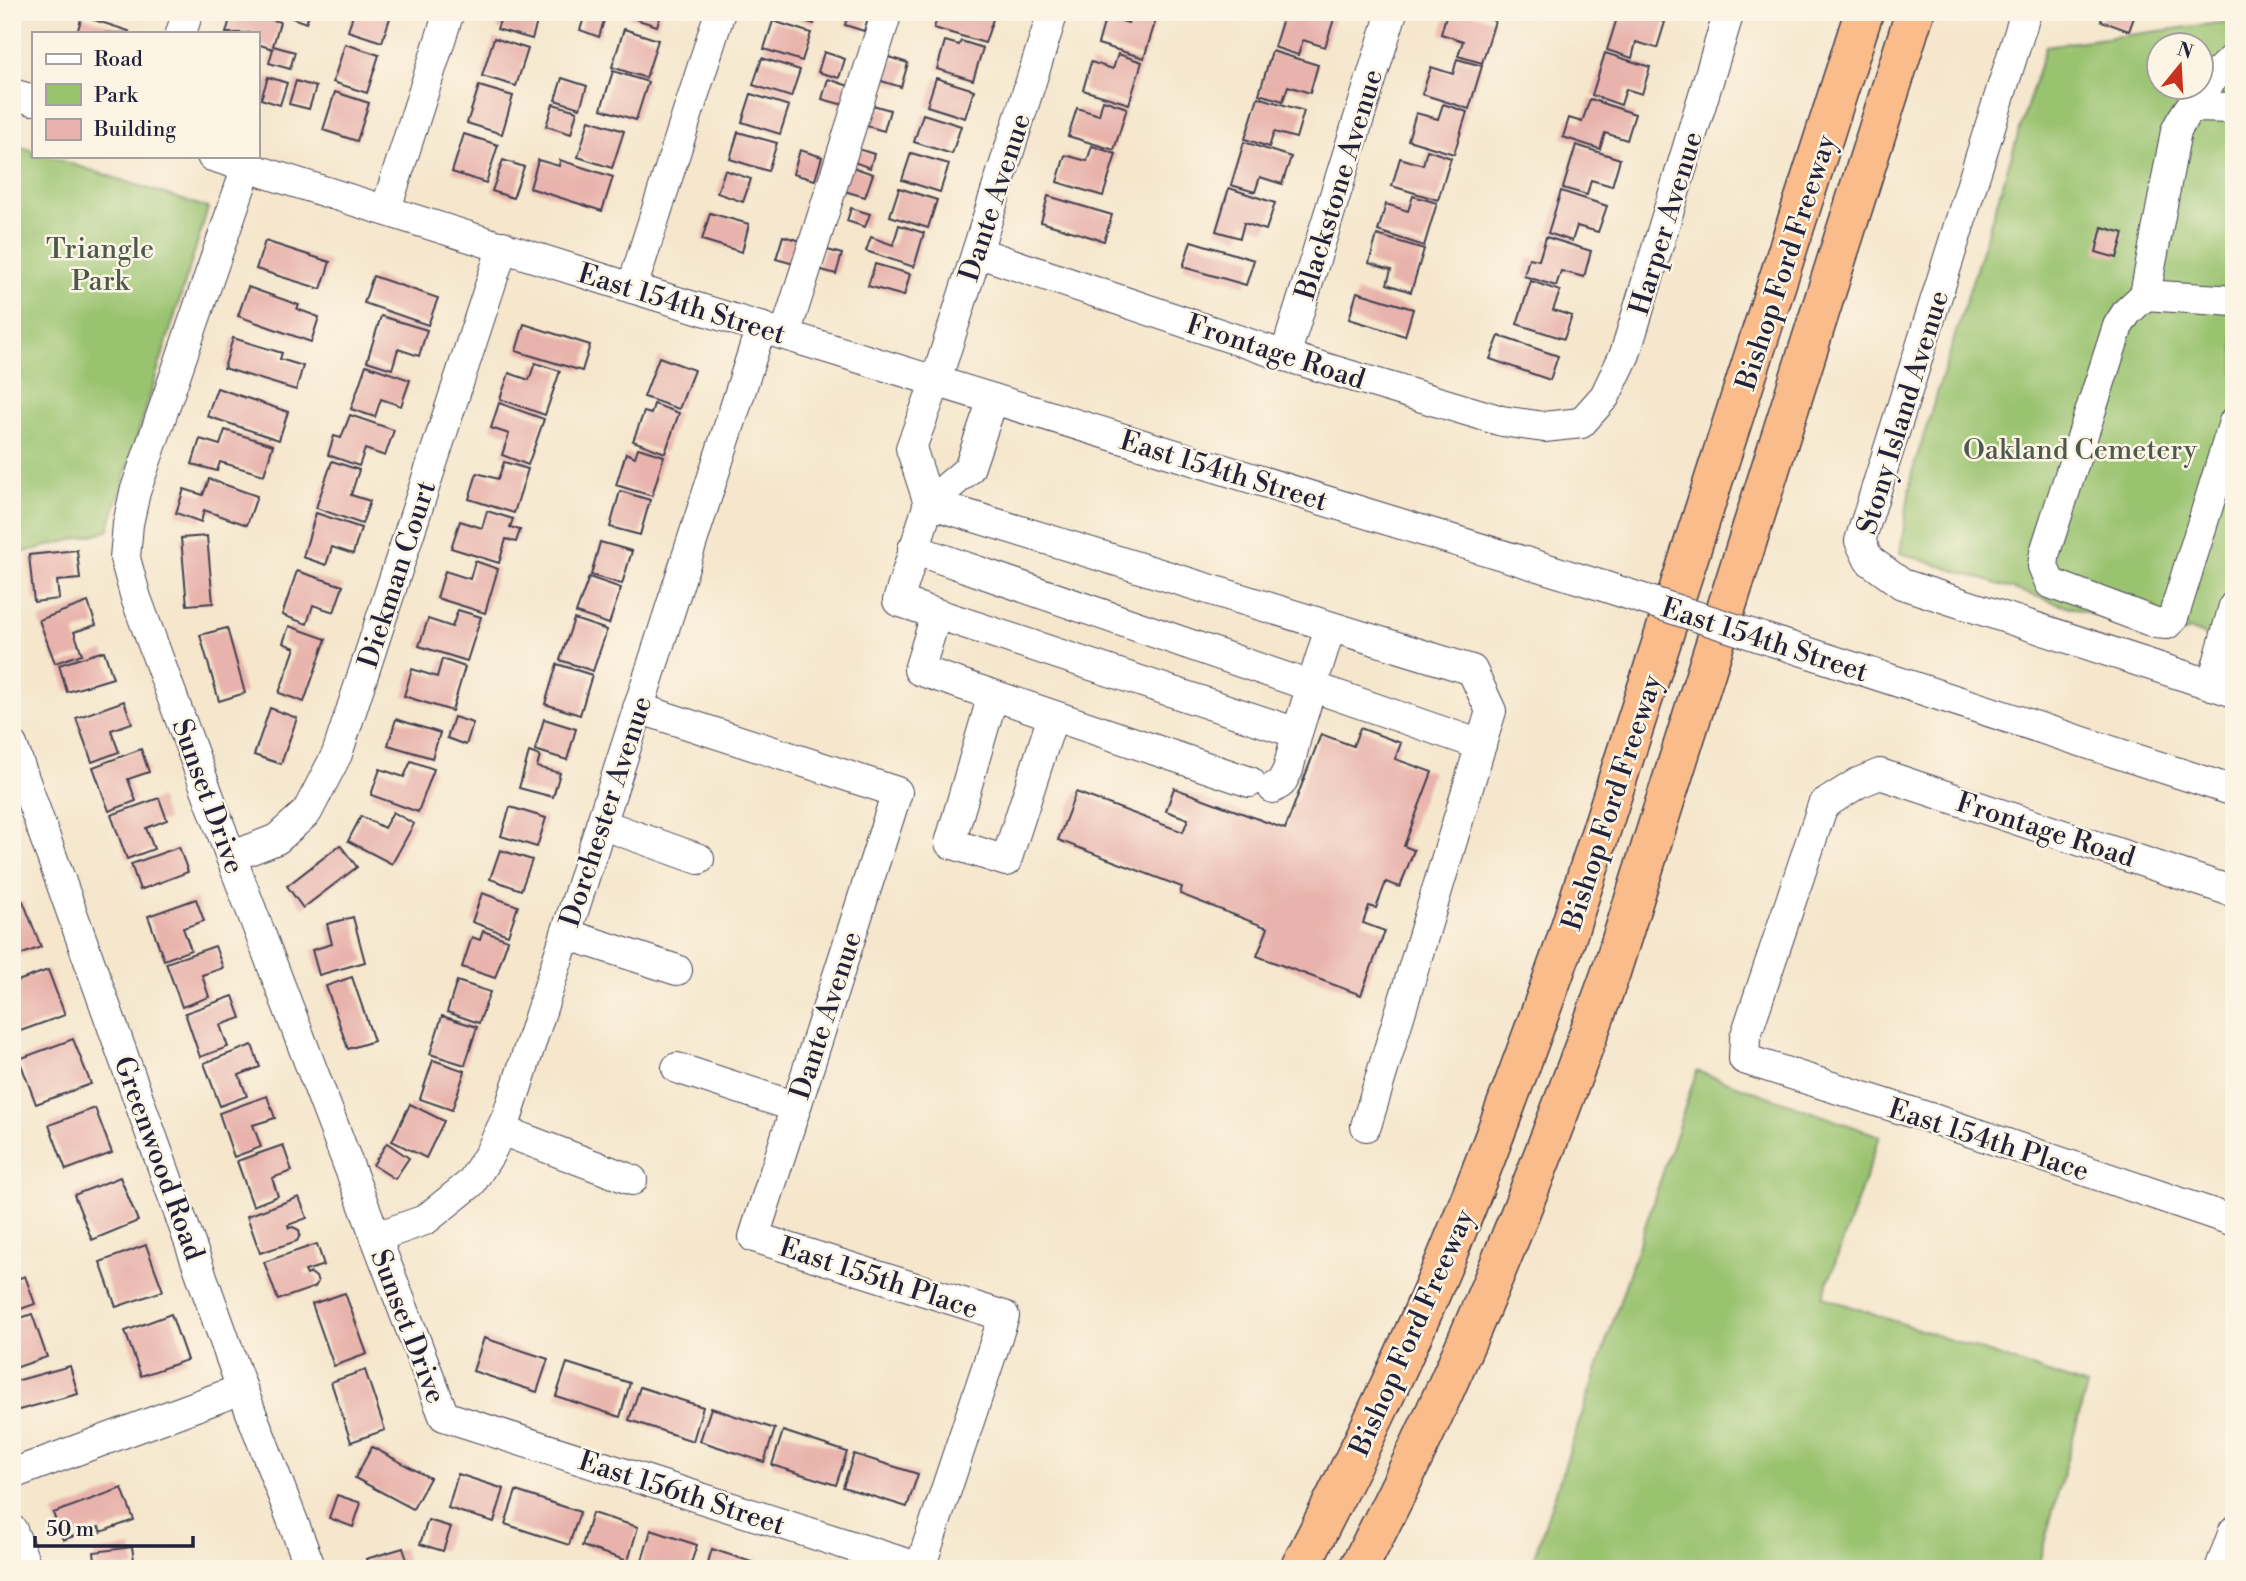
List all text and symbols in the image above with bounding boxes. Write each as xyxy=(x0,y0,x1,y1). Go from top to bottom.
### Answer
legend xyxy=(32,32,259,158)
north arrow xyxy=(2144,32,2214,102)
text: N xyxy=(2174,37,2196,65)
text: Road xyxy=(94,47,143,73)
street label: Blackstone Avenue xyxy=(1288,65,1391,305)
text: Park xyxy=(94,83,139,109)
street label: Dante Avenue xyxy=(952,109,1039,286)
text: Building xyxy=(93,117,176,143)
street label: Harper Avenue xyxy=(1622,127,1711,319)
street label: Bishop Ford Freeway xyxy=(1728,130,1844,396)
park label: Triangle Park xyxy=(46,232,154,299)
street label: East 154th Street xyxy=(574,256,790,353)
street label: Stony Island Avenue xyxy=(1850,286,1957,539)
street label: Frontage Road xyxy=(1182,307,1369,398)
street label: East 154th Street xyxy=(1116,423,1332,520)
park label: Oakland Cemetery xyxy=(1963,433,2197,468)
street label: Diekman Court xyxy=(351,476,444,672)
street label: East 154th Street xyxy=(1657,591,1872,690)
street label: Bishop Ford Freeway xyxy=(1554,670,1670,936)
street label: Dorchester Avenue xyxy=(553,692,660,931)
street label: Sunset Drive xyxy=(163,714,252,879)
street label: Frontage Road xyxy=(1952,785,2139,876)
street label: Dante Avenue xyxy=(783,927,870,1104)
street label: Greenwood Road xyxy=(105,1052,212,1265)
street label: East 154th Place xyxy=(1884,1091,2093,1189)
street label: Bishop Ford Freeway xyxy=(1342,1203,1483,1462)
street label: East 155th Place xyxy=(775,1230,982,1327)
street label: Sunset Drive xyxy=(362,1245,453,1408)
street label: East 156th Street xyxy=(574,1444,789,1543)
scale bar xyxy=(35,1504,192,1548)
text: 50 m xyxy=(46,1517,94,1543)

